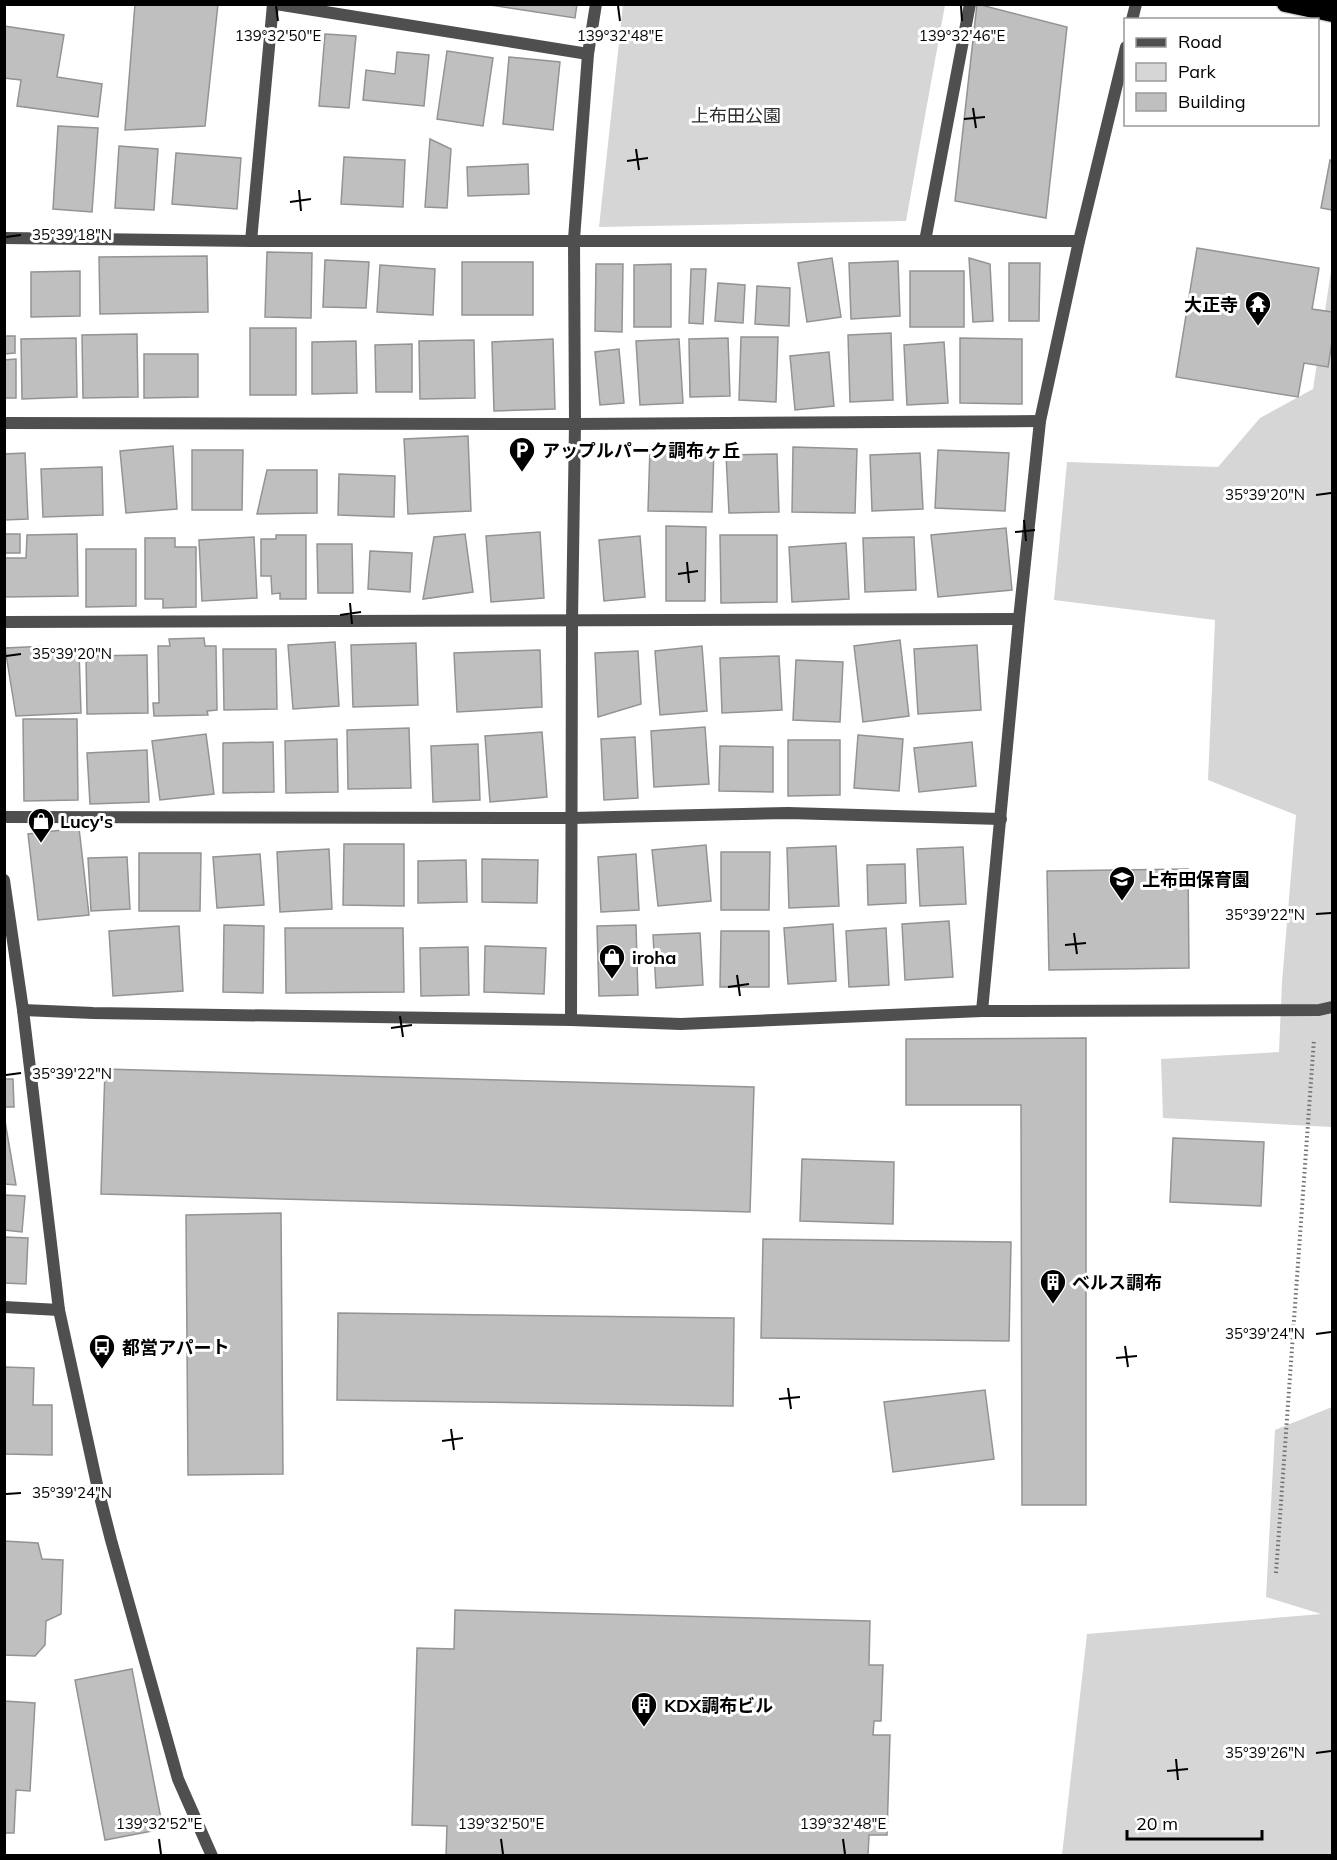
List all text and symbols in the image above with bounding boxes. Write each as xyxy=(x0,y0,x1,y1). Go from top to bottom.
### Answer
legend xyxy=(1124,18,1319,126)
text: 139°32'50"E xyxy=(235,26,321,45)
text: 139°32'48"E xyxy=(577,26,663,45)
text: 139°32'46"E xyxy=(919,26,1005,45)
text: Road xyxy=(1178,30,1222,53)
text: Park xyxy=(1178,60,1217,83)
text: Building xyxy=(1178,90,1246,113)
park label: 上布田公園 xyxy=(691,104,781,127)
text: 35°39'18"N xyxy=(32,225,112,244)
temple icon: 大正寺 xyxy=(1243,289,1273,327)
place label: 大正寺 xyxy=(1184,293,1238,316)
parking icon: アップルパーク調布ヶ丘 xyxy=(507,435,537,473)
place label: アップルパーク調布ヶ丘 xyxy=(542,439,740,462)
text: 35°39'20"N xyxy=(1225,485,1305,504)
text: 35°39'20"N xyxy=(32,644,112,663)
shop icon: Lucy's xyxy=(26,806,56,844)
place label: Lucy's xyxy=(60,810,113,833)
school or university icon: 上布田保育園 xyxy=(1107,864,1137,902)
place label: 上布田保育園 xyxy=(1142,868,1250,891)
text: 35°39'22"N xyxy=(1225,905,1305,924)
shop icon: iroha xyxy=(597,942,627,980)
place label: iroha xyxy=(632,946,676,969)
text: 35°39'22"N xyxy=(32,1064,112,1083)
building icon: ベルス調布 xyxy=(1038,1267,1068,1305)
place label: ベルス調布 xyxy=(1072,1271,1162,1294)
text: 35°39'24"N xyxy=(1225,1324,1305,1343)
bus stop icon: 都営アパート xyxy=(87,1332,117,1370)
place label: 都営アパート xyxy=(122,1336,230,1359)
text: 35°39'24"N xyxy=(32,1483,112,1502)
building icon: KDX調布ビル xyxy=(629,1690,659,1728)
place label: KDX調布ビル xyxy=(664,1694,773,1717)
text: 35°39'26"N xyxy=(1225,1743,1305,1762)
scale bar xyxy=(1127,1803,1262,1841)
text: 20 m xyxy=(1136,1812,1178,1835)
text: 139°32'52"E xyxy=(116,1814,202,1833)
text: 139°32'50"E xyxy=(458,1814,544,1833)
text: 139°32'48"E xyxy=(800,1814,886,1833)

